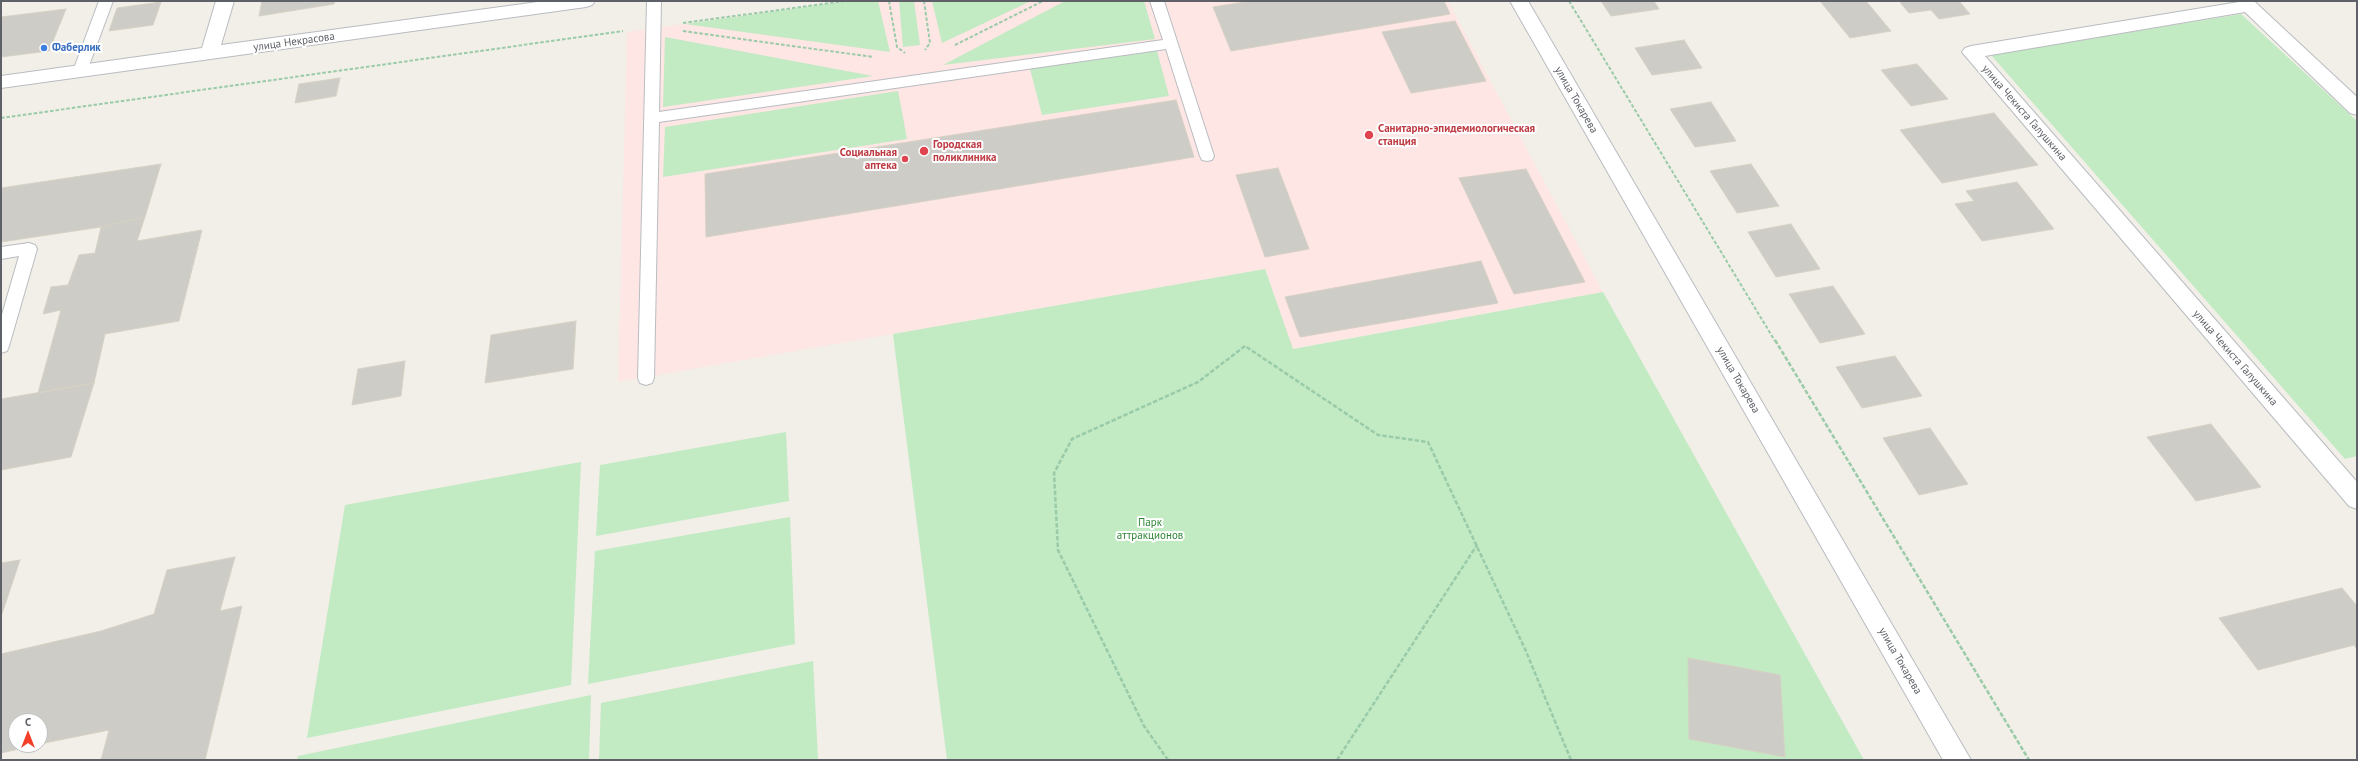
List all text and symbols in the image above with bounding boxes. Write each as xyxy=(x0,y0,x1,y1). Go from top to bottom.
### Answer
street label: улица Некрасова xyxy=(252,30,336,54)
place label: Фаберлик xyxy=(52,41,101,55)
marker: Фаберлик xyxy=(39,43,49,53)
street label: улица Чекиста Галушкина xyxy=(1979,62,2069,164)
street label: улица Токарева xyxy=(1552,64,1600,136)
place label: Санитарно-эпидемиологическая станция xyxy=(1378,122,1535,148)
marker: Санитарно-эпидемиологическая станция xyxy=(1363,129,1375,141)
place label: Городская поликлиника xyxy=(933,138,997,164)
marker: Городская поликлиника xyxy=(918,145,930,157)
place label: Социальная аптека xyxy=(840,146,897,172)
marker: Социальная аптека xyxy=(900,154,910,164)
street label: улица Чекиста Галушкина xyxy=(2190,307,2280,409)
street label: улица Токарева xyxy=(1714,344,1762,416)
park label: Парк аттракционов xyxy=(1117,516,1183,542)
street label: улица Токарева xyxy=(1876,625,1924,697)
north arrow xyxy=(8,713,48,753)
text: С xyxy=(25,715,31,729)

